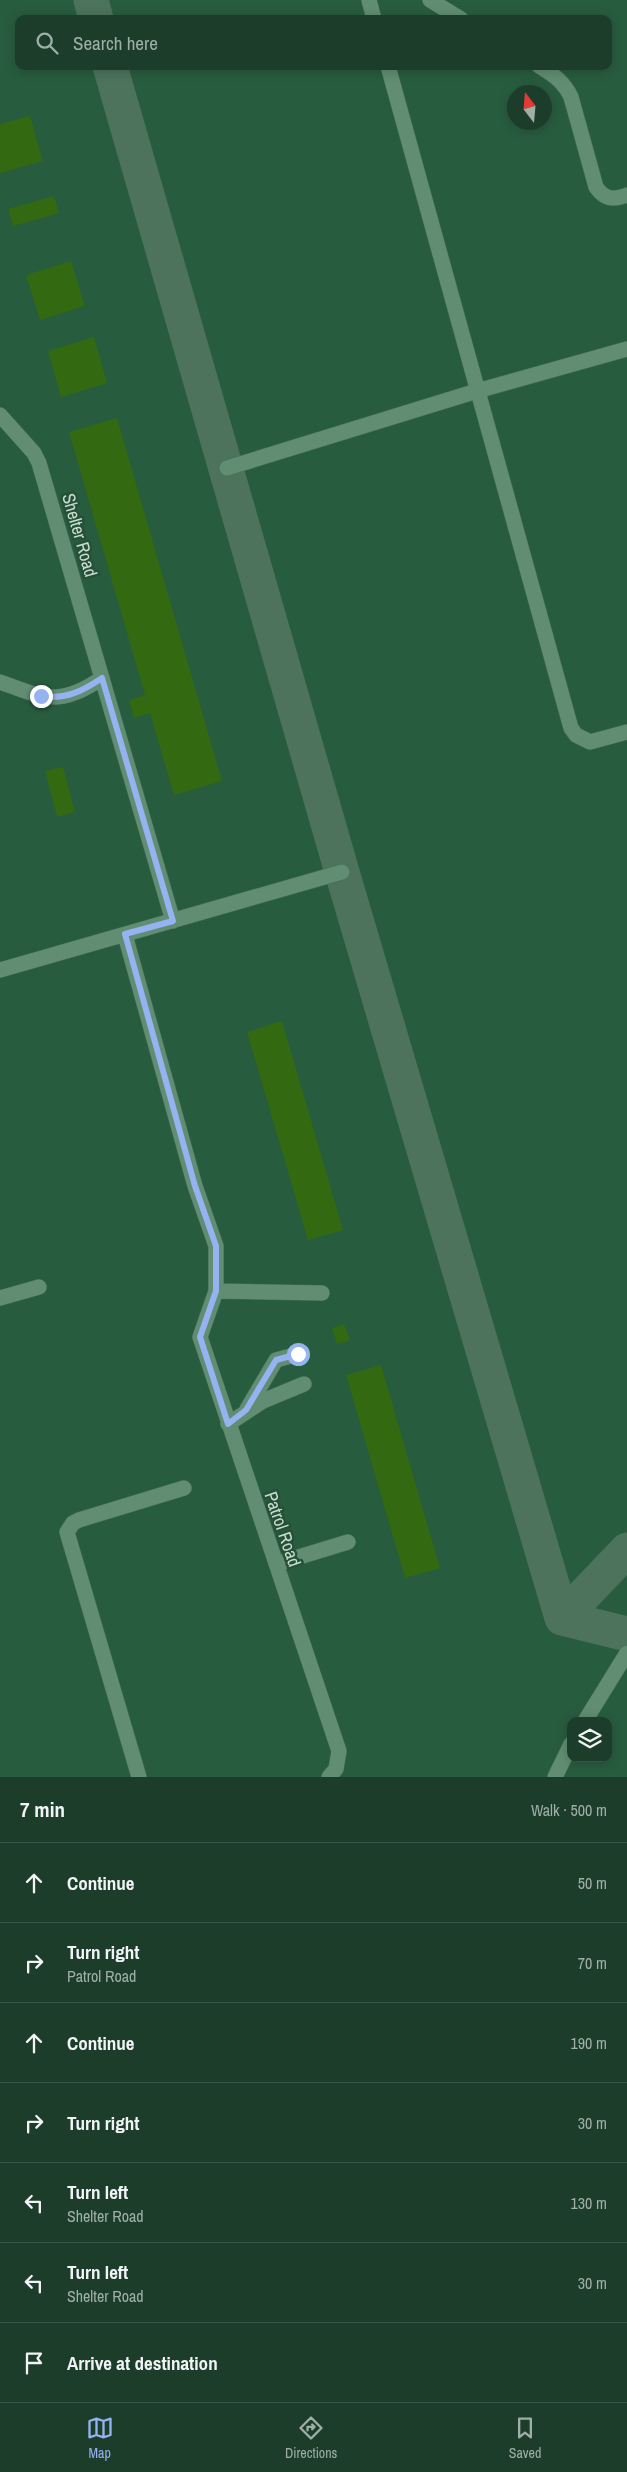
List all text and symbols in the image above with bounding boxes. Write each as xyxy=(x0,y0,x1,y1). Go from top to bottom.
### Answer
search box xyxy=(15,15,612,70)
icon: search xyxy=(33,29,61,57)
text: Search here xyxy=(73,30,158,56)
north arrow xyxy=(507,85,552,130)
street label: Shelter Road xyxy=(56,490,104,580)
route end xyxy=(30,685,53,708)
route start xyxy=(287,1343,310,1366)
street label: Patrol Road xyxy=(258,1488,308,1570)
map controls xyxy=(567,1717,612,1762)
button: layers xyxy=(567,1717,612,1762)
text: 7 min xyxy=(20,1795,65,1824)
text: Walk · 500 m xyxy=(531,1799,607,1821)
icon: ahead xyxy=(20,1869,48,1897)
text: Continue xyxy=(67,1870,135,1896)
text: 50 m xyxy=(578,1872,607,1894)
text: Turn right xyxy=(67,1939,139,1965)
icon: right xyxy=(20,1949,48,1977)
text: 70 m xyxy=(578,1952,607,1974)
text: Patrol Road xyxy=(67,1965,136,1987)
icon: ahead xyxy=(20,2029,48,2057)
text: Continue xyxy=(67,2030,135,2056)
text: 190 m xyxy=(571,2032,607,2054)
icon: right xyxy=(20,2109,48,2137)
text: Turn right xyxy=(67,2110,139,2136)
text: 30 m xyxy=(578,2112,607,2134)
text: Turn left xyxy=(67,2179,128,2205)
icon: left xyxy=(20,2189,48,2217)
text: 130 m xyxy=(571,2192,607,2214)
text: Shelter Road xyxy=(67,2205,144,2227)
text: Turn left xyxy=(67,2259,128,2285)
icon: left xyxy=(20,2269,48,2297)
text: 30 m xyxy=(578,2272,607,2294)
text: Shelter Road xyxy=(67,2285,144,2307)
icon: arrive xyxy=(20,2349,48,2377)
text: Arrive at destination xyxy=(67,2350,218,2376)
tab: Map xyxy=(86,2414,114,2462)
tab: Directions xyxy=(285,2414,337,2462)
tab: Saved xyxy=(509,2414,541,2462)

